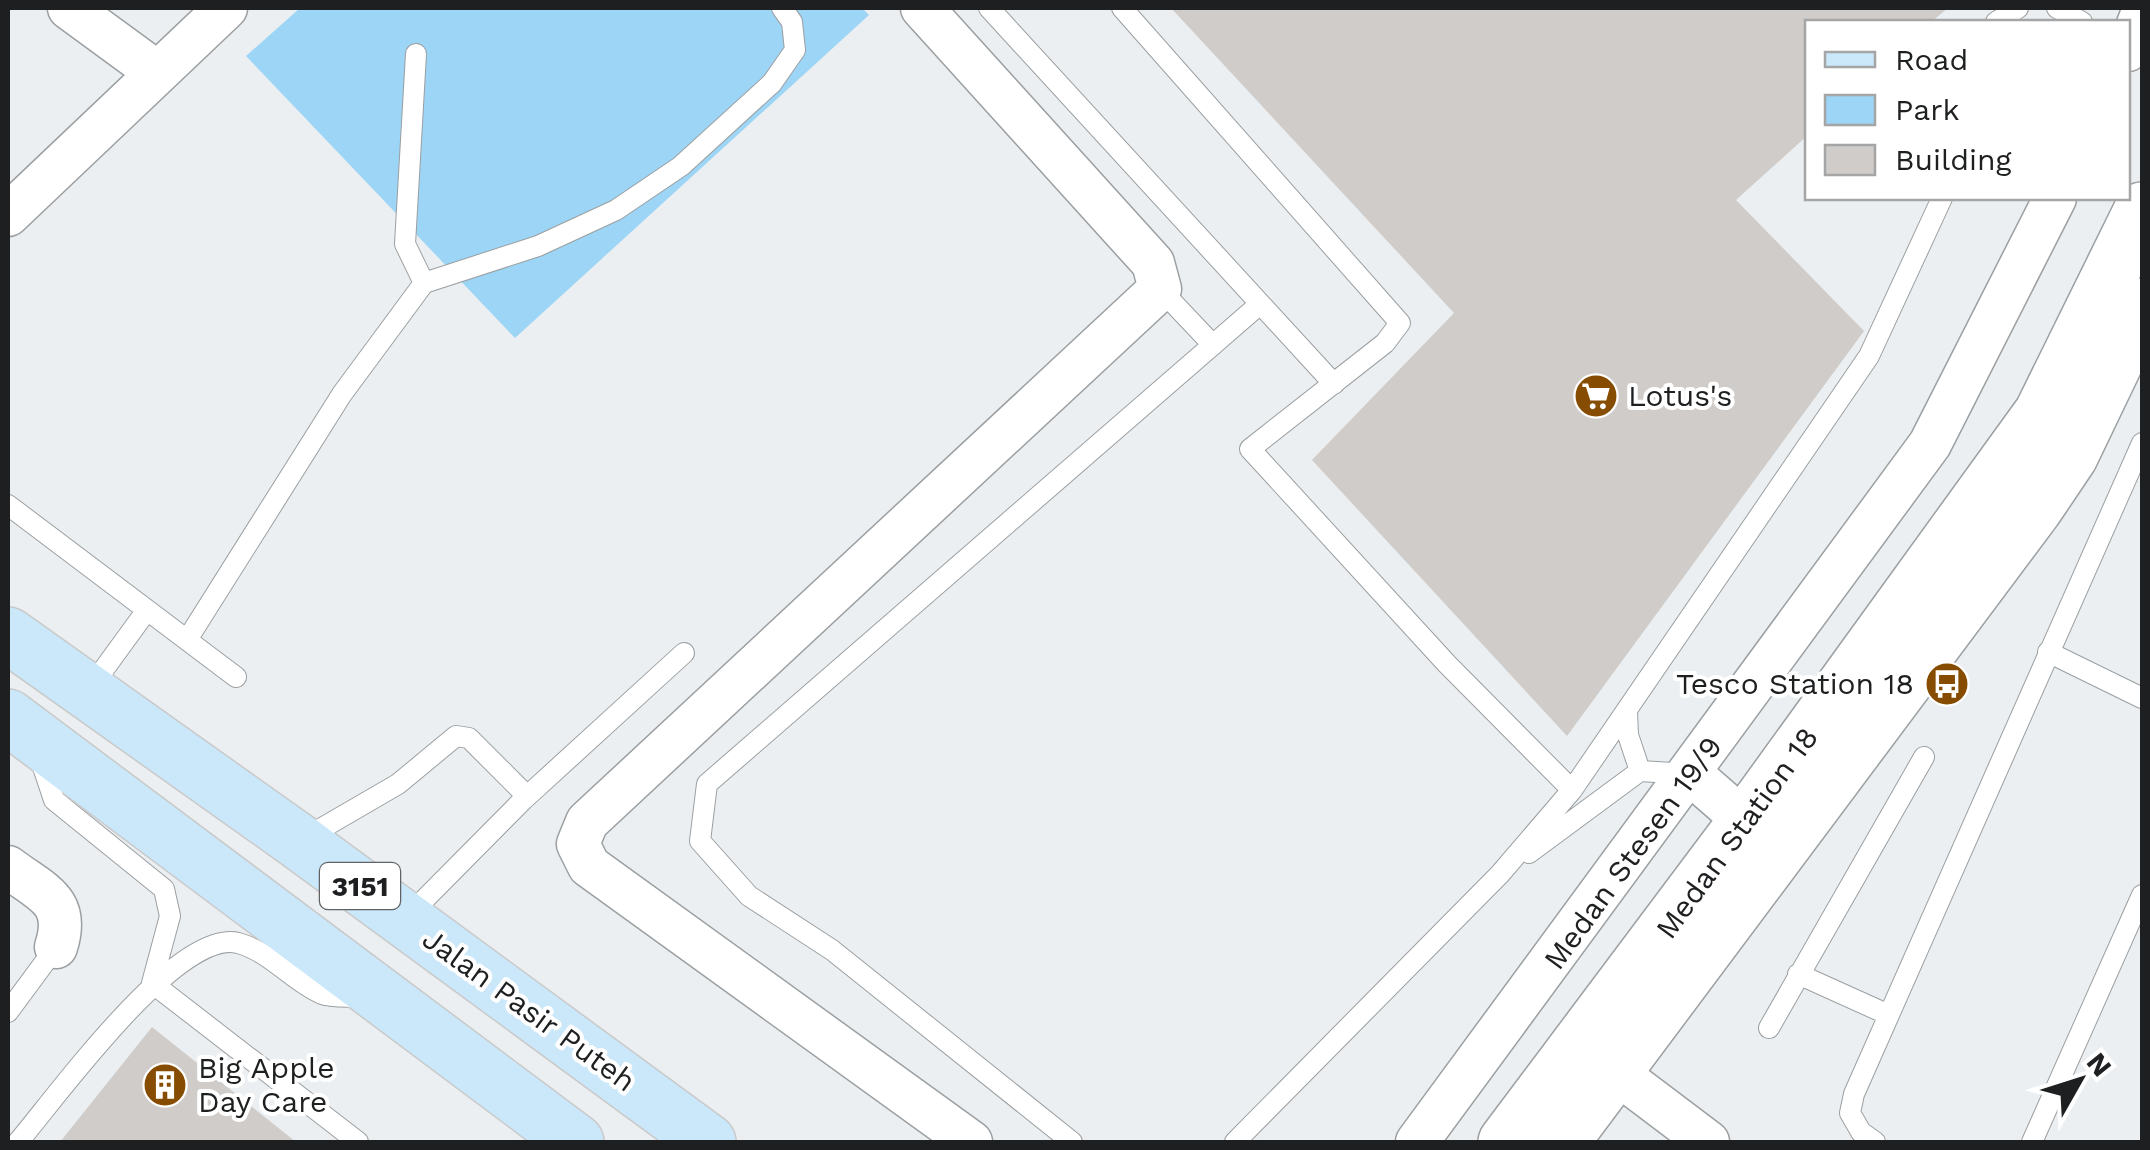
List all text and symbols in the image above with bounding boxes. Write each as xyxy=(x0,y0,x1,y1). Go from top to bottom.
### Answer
legend xyxy=(1805,20,2130,200)
text: Road xyxy=(1895,42,1968,77)
text: Park xyxy=(1895,92,1960,127)
text: Building xyxy=(1895,142,2012,177)
supermarket icon: Lotus's xyxy=(1573,373,1619,419)
place label: Lotus's xyxy=(1628,378,1732,413)
bus stop icon: Tesco Station 18 xyxy=(1924,661,1970,707)
place label: Tesco Station 18 xyxy=(1676,666,1914,701)
street label: Medan Station 18 xyxy=(1648,720,1825,945)
street label: Medan Stesen 19/9 xyxy=(1536,730,1729,976)
road number: 3151 xyxy=(320,863,400,909)
street label: Jalan Pasir Puteh xyxy=(416,921,643,1099)
north arrow xyxy=(2030,1030,2130,1130)
text: N xyxy=(2080,1046,2118,1083)
place label: Big Apple Day Care xyxy=(198,1050,334,1119)
building icon: Big Apple Day Care xyxy=(142,1062,188,1108)

